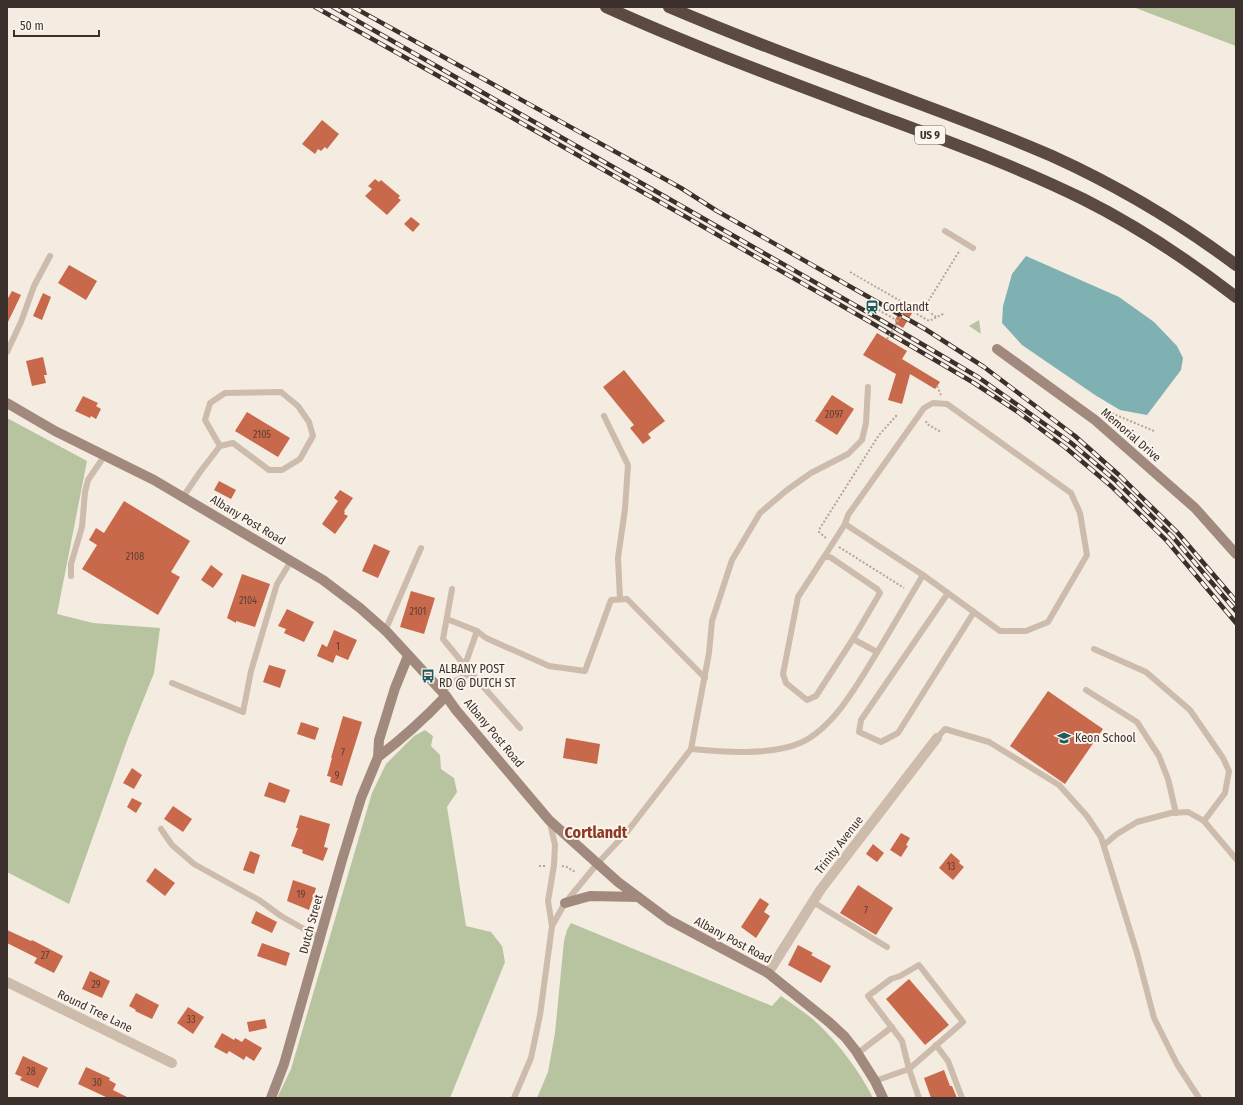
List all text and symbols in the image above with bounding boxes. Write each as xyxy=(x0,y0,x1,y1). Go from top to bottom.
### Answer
scale bar xyxy=(14,12,99,38)
text: 50 m xyxy=(20,19,44,33)
road number: US 9 xyxy=(915,126,945,144)
station icon: Cortlandt xyxy=(864,299,880,315)
place label: Cortlandt xyxy=(883,300,929,314)
street label: Memorial Drive xyxy=(1098,405,1164,465)
house number: 2097 xyxy=(825,409,843,421)
house number: 2105 xyxy=(253,429,271,441)
street label: Albany Post Road xyxy=(208,492,288,548)
house number: 2108 xyxy=(126,551,144,563)
house number: 2104 xyxy=(239,595,257,607)
house number: 2101 xyxy=(410,606,426,618)
house number: 1 xyxy=(336,641,340,653)
place label: ALBANY POST RD @ DUTCH ST xyxy=(439,662,516,690)
bus stop icon: ALBANY POST RD @ DUTCH ST xyxy=(420,668,436,684)
street label: Albany Post Road xyxy=(461,696,527,770)
school or university icon: Keon School xyxy=(1056,730,1072,746)
place label: Keon School xyxy=(1075,731,1136,745)
house number: 7 xyxy=(341,747,345,759)
house number: 9 xyxy=(335,770,340,782)
street label: Trinity Avenue xyxy=(812,813,866,877)
district label: Cortlandt xyxy=(565,823,628,842)
house number: 13 xyxy=(947,861,956,873)
house number: 19 xyxy=(297,889,306,901)
street label: Dutch Street xyxy=(296,893,326,955)
house number: 7 xyxy=(864,905,868,917)
street label: Albany Post Road xyxy=(692,914,774,966)
house number: 27 xyxy=(41,950,49,962)
house number: 29 xyxy=(91,979,101,991)
street label: Round Tree Lane xyxy=(55,987,135,1035)
house number: 33 xyxy=(186,1014,196,1026)
house number: 28 xyxy=(26,1066,36,1078)
house number: 30 xyxy=(92,1077,102,1089)

